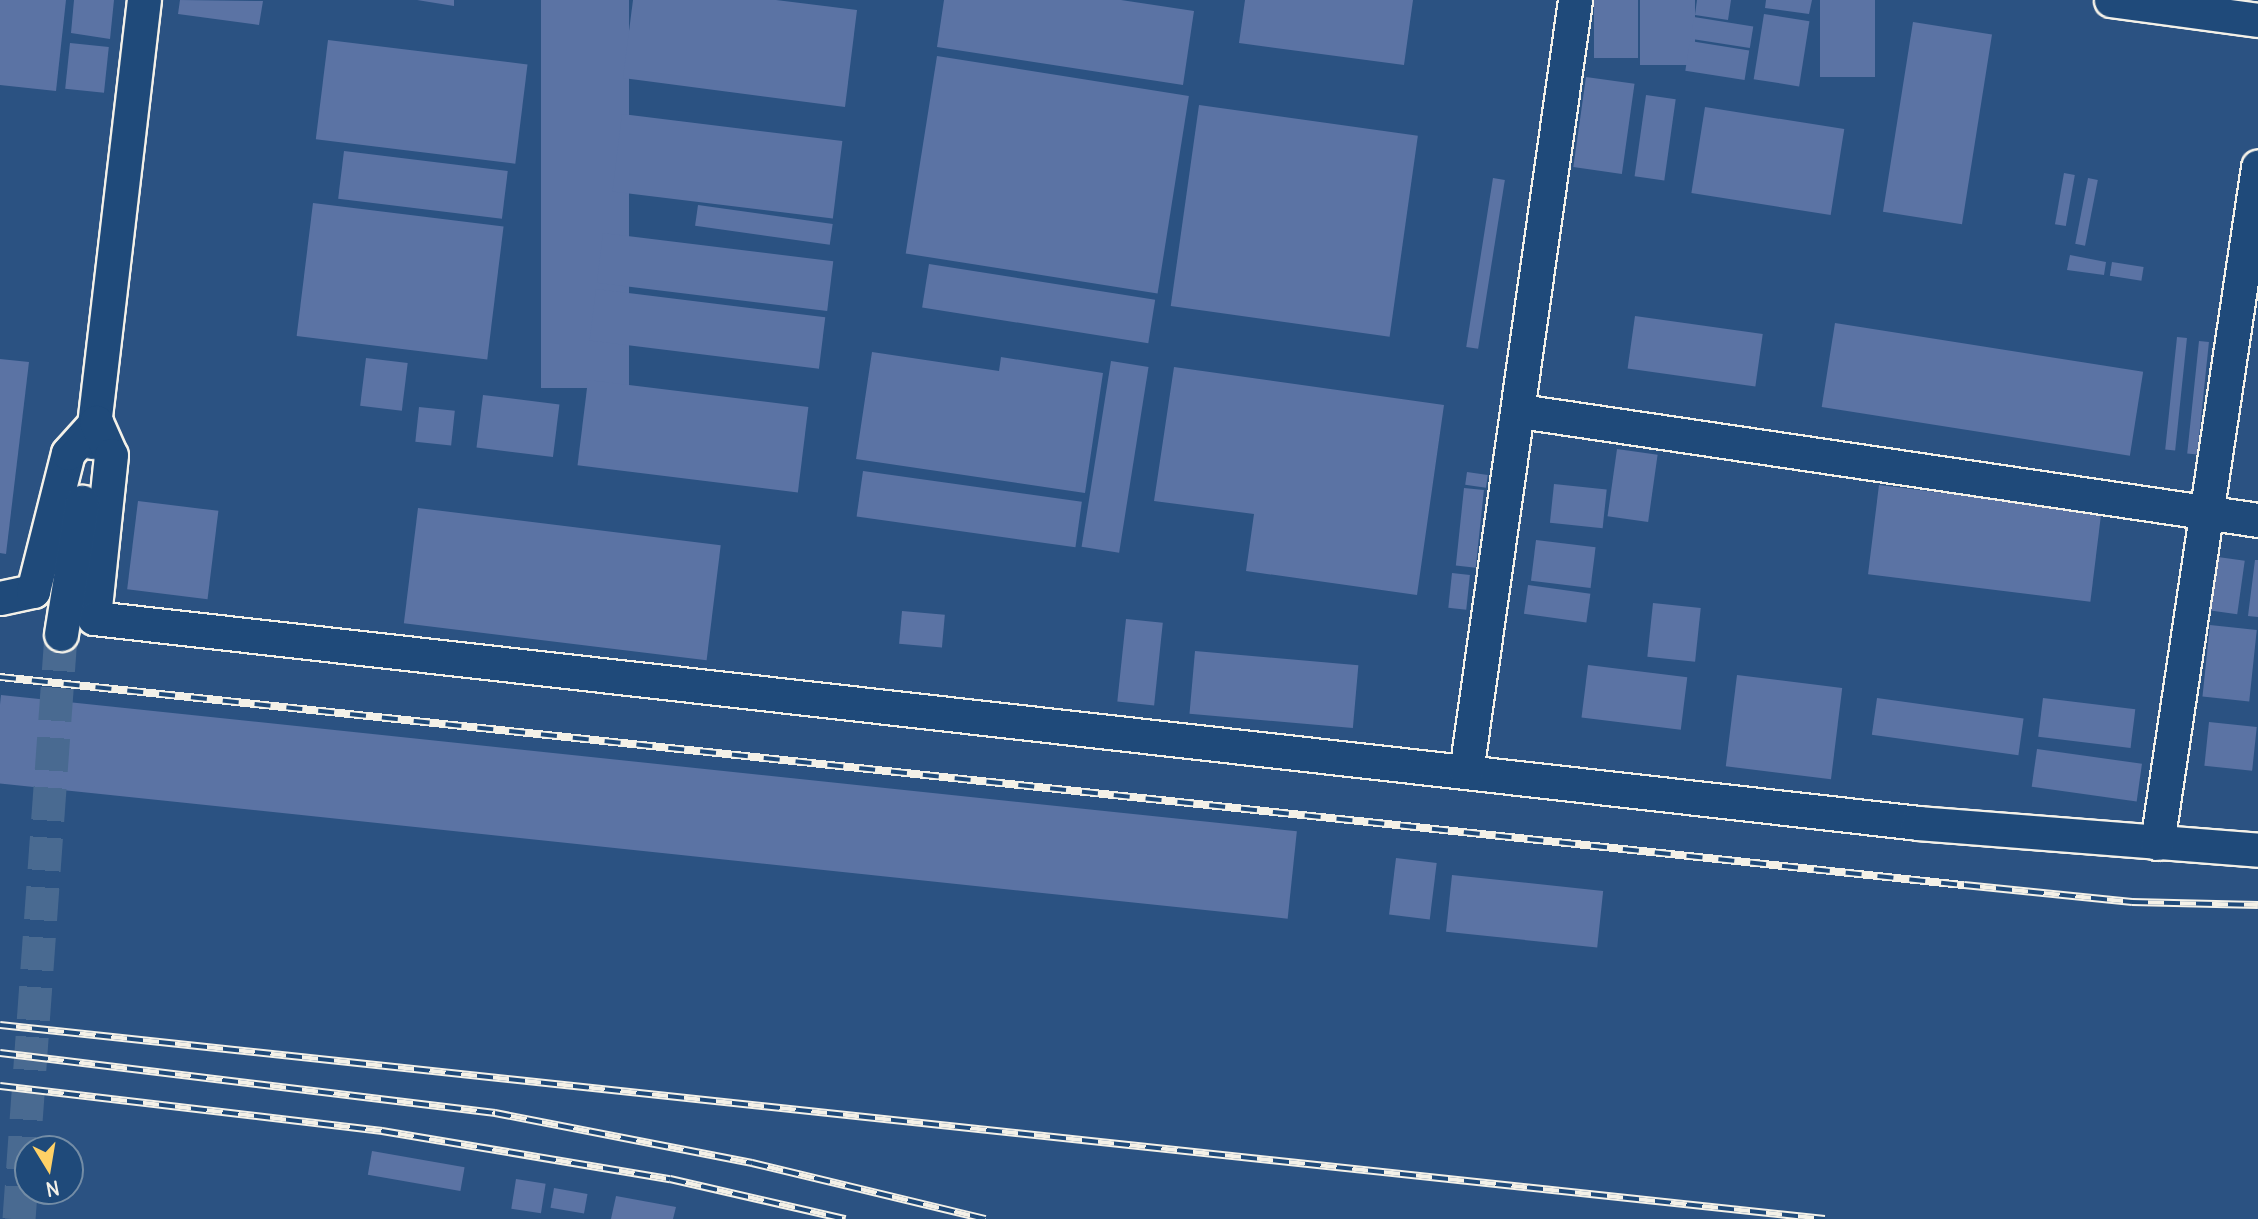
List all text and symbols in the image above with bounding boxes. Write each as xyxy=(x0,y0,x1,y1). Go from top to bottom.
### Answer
north arrow xyxy=(14,1135,84,1205)
text: N xyxy=(44,1176,61,1202)

